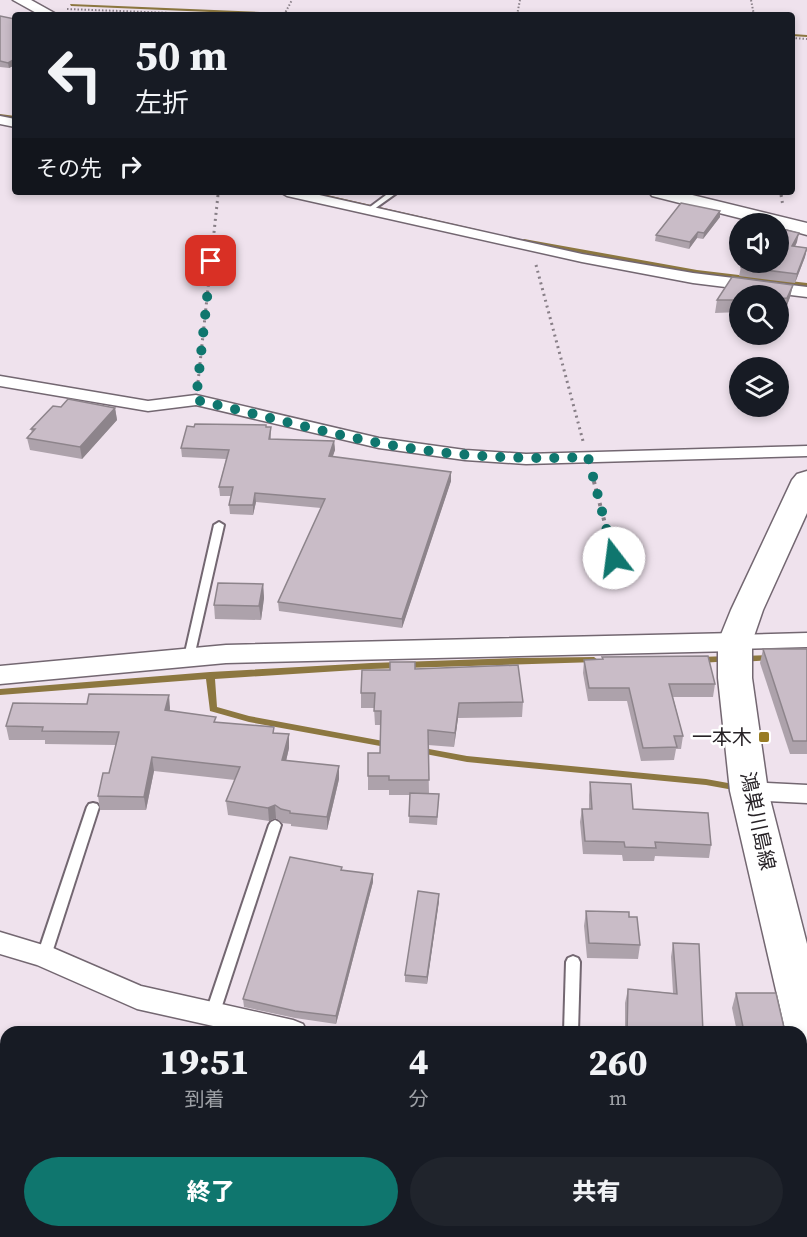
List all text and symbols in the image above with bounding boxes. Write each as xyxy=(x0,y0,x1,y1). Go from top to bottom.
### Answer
text: 50 m xyxy=(135,26,228,84)
icon: left xyxy=(36,36,114,114)
text: 左折 xyxy=(135,84,189,121)
icon: right xyxy=(114,150,147,183)
text: その先 xyxy=(36,153,102,183)
map controls xyxy=(729,213,789,417)
button: sound xyxy=(729,213,789,273)
pin xyxy=(185,235,236,286)
icon: arrive xyxy=(194,244,227,277)
button: search xyxy=(729,285,789,345)
button: layers xyxy=(729,357,789,417)
position arrow xyxy=(582,526,646,590)
place label: 一本木 xyxy=(692,723,752,751)
marker: 一本木 xyxy=(757,730,771,744)
street label: 鴻巣川島線 xyxy=(734,769,782,873)
text: 19:51 xyxy=(159,1037,249,1086)
text: 4 xyxy=(409,1037,429,1086)
text: 260 xyxy=(588,1038,648,1087)
text: m xyxy=(609,1084,627,1112)
text: 到着 xyxy=(184,1085,224,1113)
text: 分 xyxy=(409,1085,429,1113)
button: 終了 xyxy=(24,1157,398,1226)
button: 共有 xyxy=(410,1157,783,1226)

